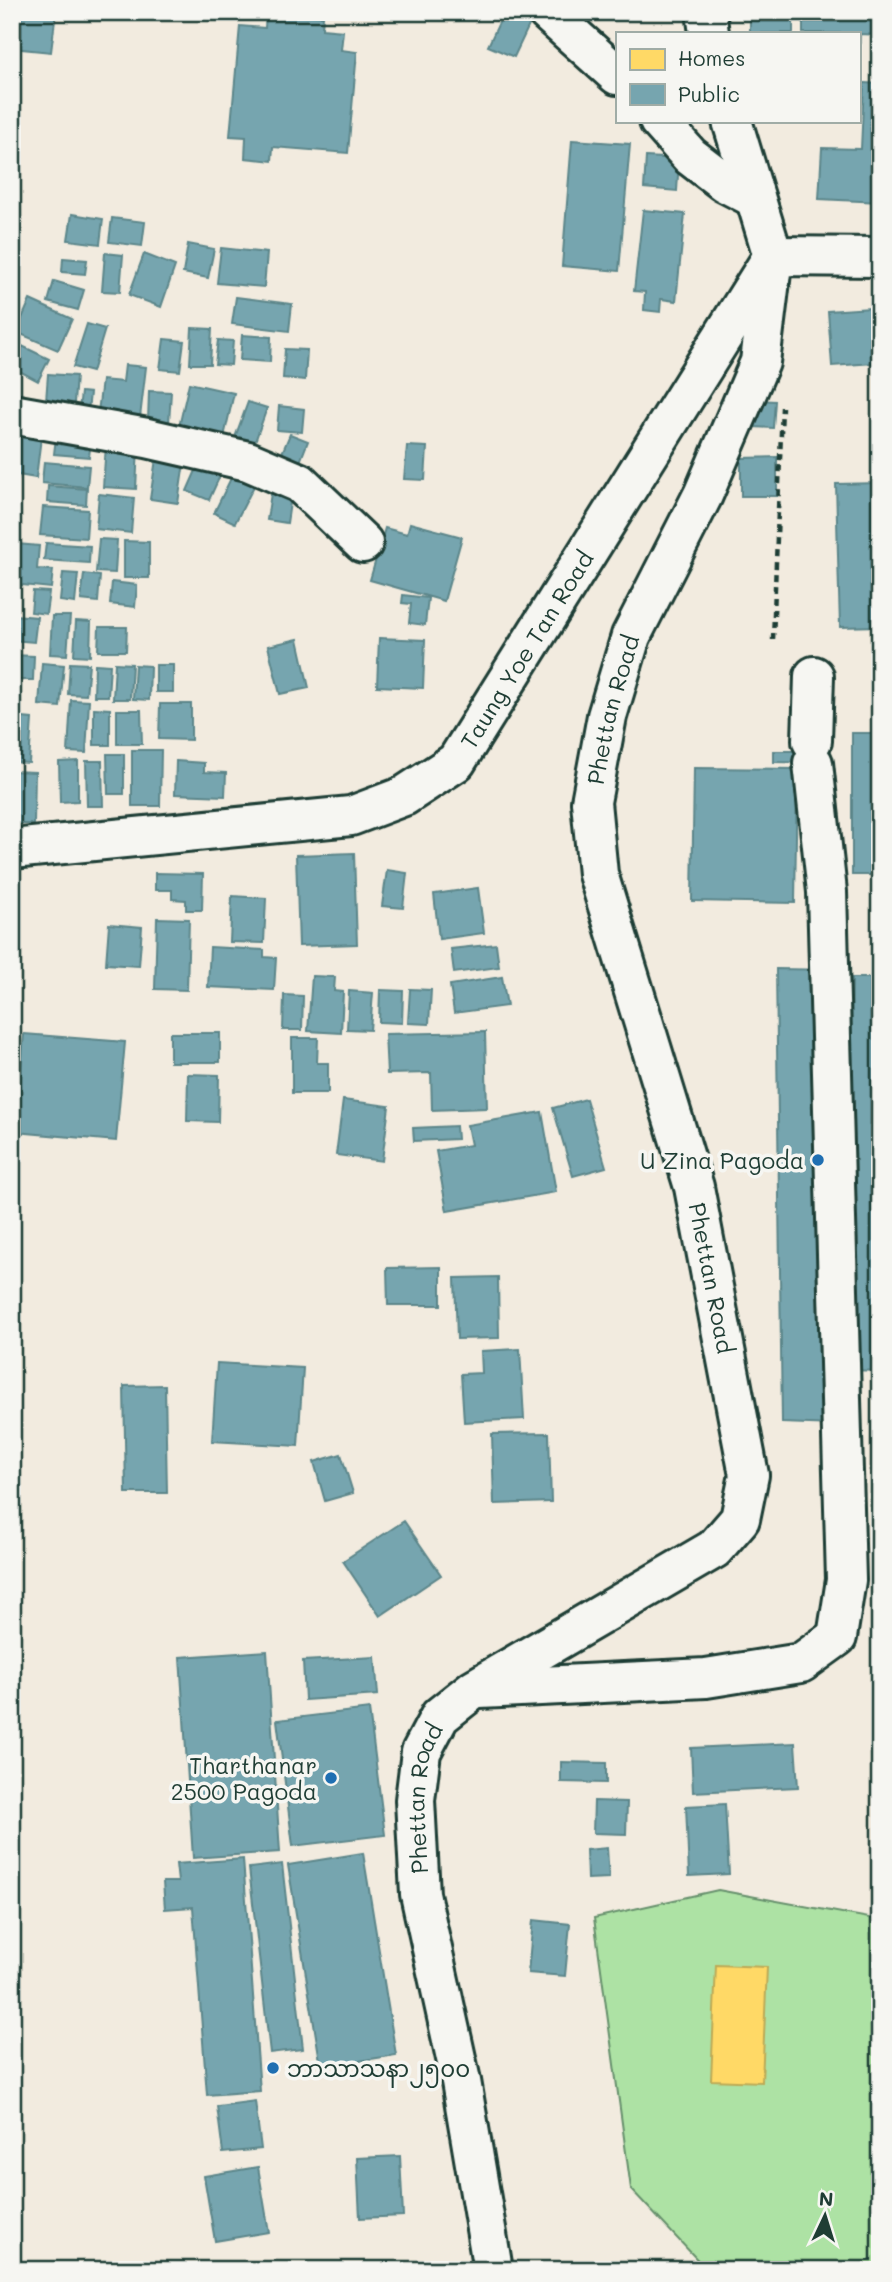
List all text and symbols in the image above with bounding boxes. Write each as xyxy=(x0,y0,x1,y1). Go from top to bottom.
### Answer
legend xyxy=(616,32,860,122)
text: Homes xyxy=(678,44,745,71)
text: Public xyxy=(678,80,740,107)
street label: Taung Yoe Tan Road xyxy=(453,545,600,754)
street label: Phettan Road xyxy=(580,631,646,787)
place label: U Zina Pagoda xyxy=(640,1145,804,1175)
marker: U Zina Pagoda xyxy=(810,1152,826,1168)
street label: Phettan Road xyxy=(683,1200,741,1356)
street label: Phettan Road xyxy=(400,1718,449,1875)
place label: Tharthanar 2500 Pagoda xyxy=(171,1750,317,1806)
marker: Tharthanar 2500 Pagoda xyxy=(323,1770,339,1786)
place label: ဘာသာသနာ၂၅၀၀ xyxy=(287,2053,470,2088)
marker: ဘာသာသနာ၂၅၀၀ xyxy=(265,2060,281,2076)
north arrow xyxy=(790,2180,860,2250)
text: N xyxy=(818,2186,834,2212)

